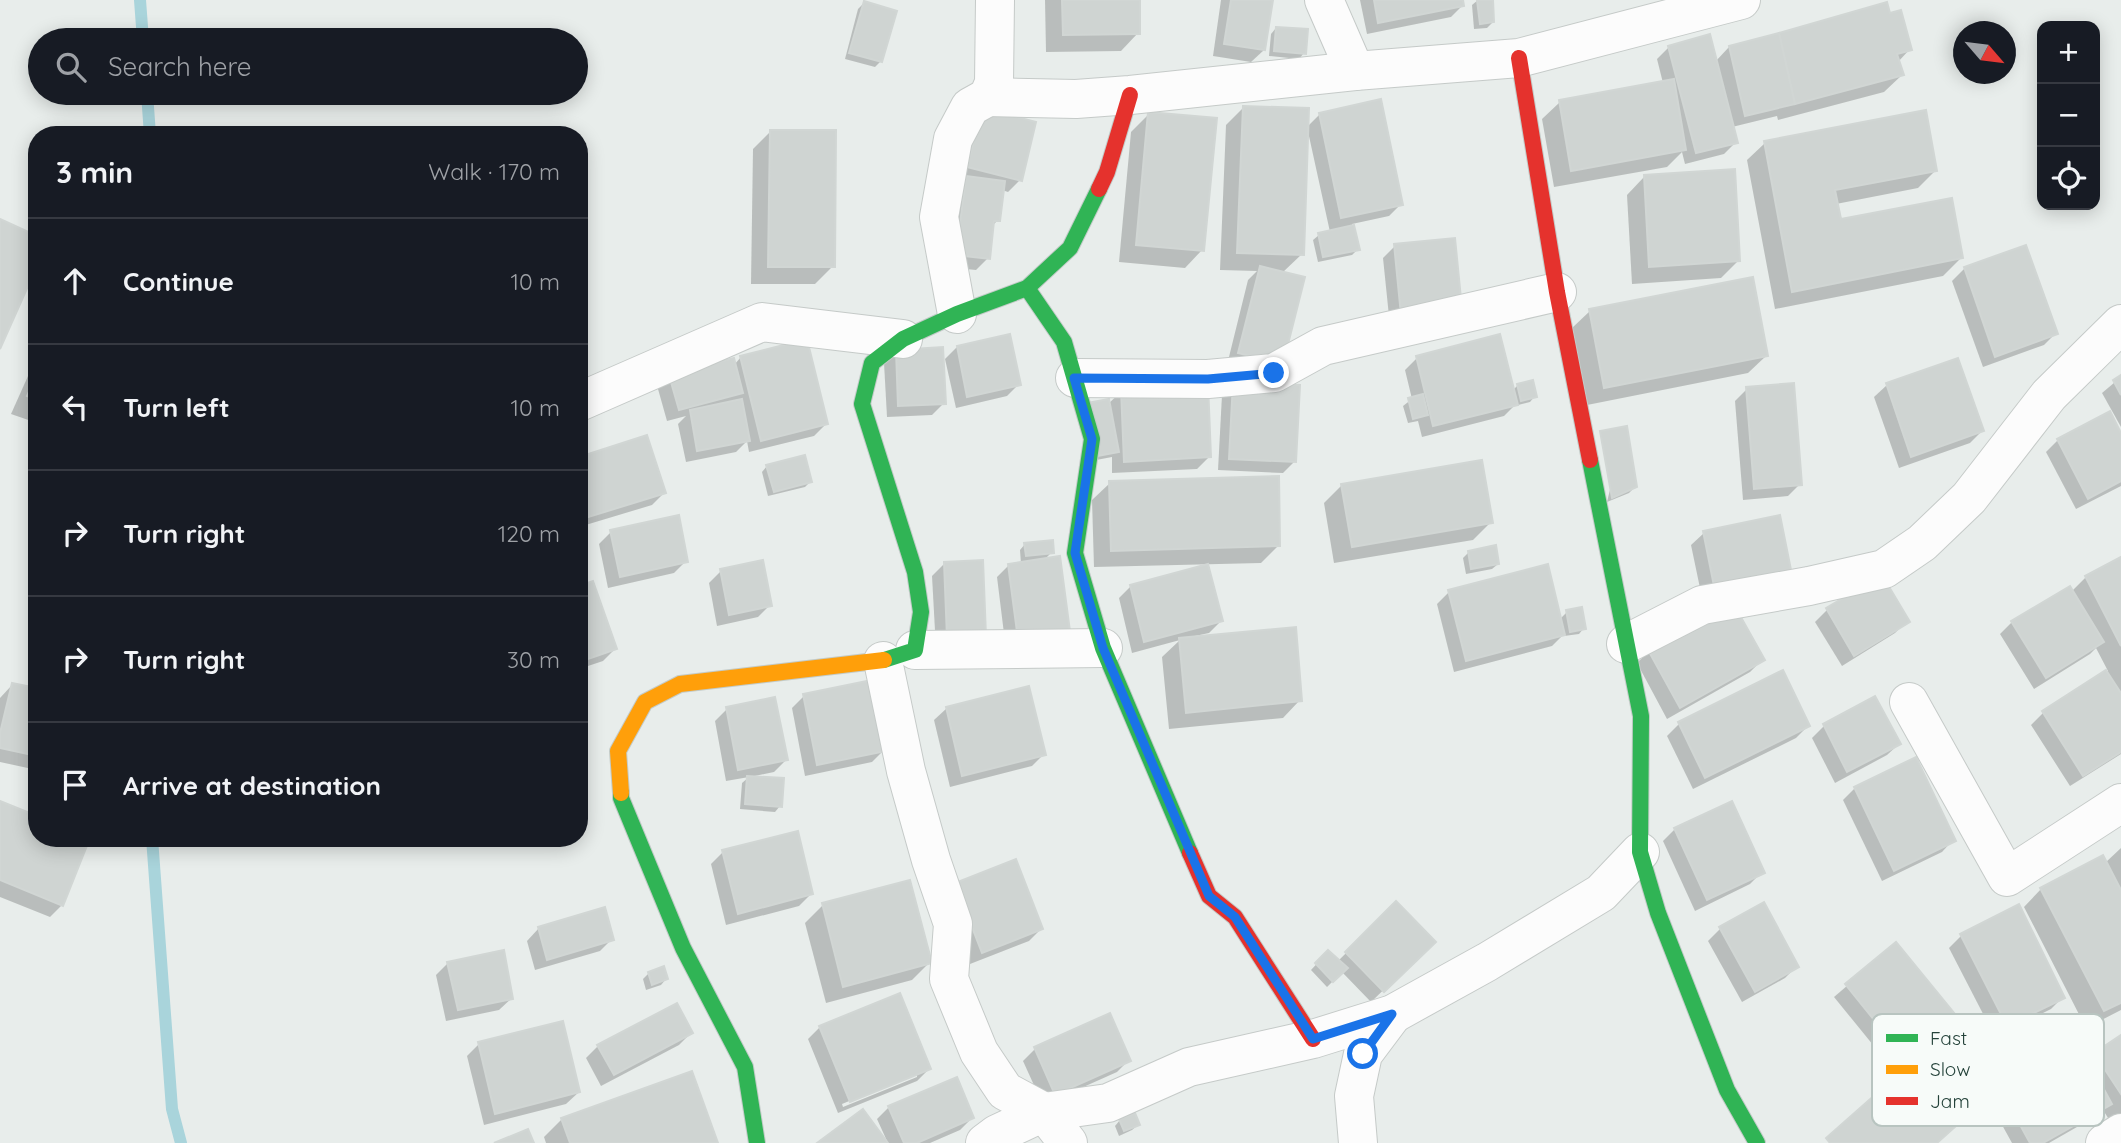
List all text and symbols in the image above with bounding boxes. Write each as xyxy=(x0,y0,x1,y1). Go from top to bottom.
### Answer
north arrow xyxy=(1953,21,2016,84)
map controls xyxy=(2037,21,2100,210)
button: + xyxy=(2037,21,2100,84)
search box xyxy=(28,28,588,105)
icon: search xyxy=(52,48,90,86)
text: Search here xyxy=(108,50,252,83)
button: − xyxy=(2037,84,2100,147)
button: locate xyxy=(2037,147,2100,210)
text: 3 min xyxy=(56,153,133,191)
text: Walk · 170 m xyxy=(428,157,560,186)
icon: ahead xyxy=(56,262,94,300)
text: Continue xyxy=(123,265,234,298)
text: 10 m xyxy=(511,267,560,296)
route end xyxy=(1258,357,1289,388)
icon: left xyxy=(56,388,94,426)
text: Turn left xyxy=(123,391,230,424)
text: 10 m xyxy=(511,393,560,422)
icon: right xyxy=(56,514,94,552)
text: Turn right xyxy=(123,517,245,550)
text: 120 m xyxy=(498,519,560,548)
icon: right xyxy=(56,640,94,678)
text: Turn right xyxy=(123,643,245,676)
text: 30 m xyxy=(507,645,560,674)
icon: arrive xyxy=(56,766,94,804)
text: Arrive at destination xyxy=(123,769,381,802)
legend xyxy=(1872,1014,2104,1126)
text: Fast xyxy=(1930,1026,1967,1050)
route start xyxy=(1347,1038,1378,1069)
text: Slow xyxy=(1930,1057,1971,1081)
text: Jam xyxy=(1930,1089,1970,1113)

